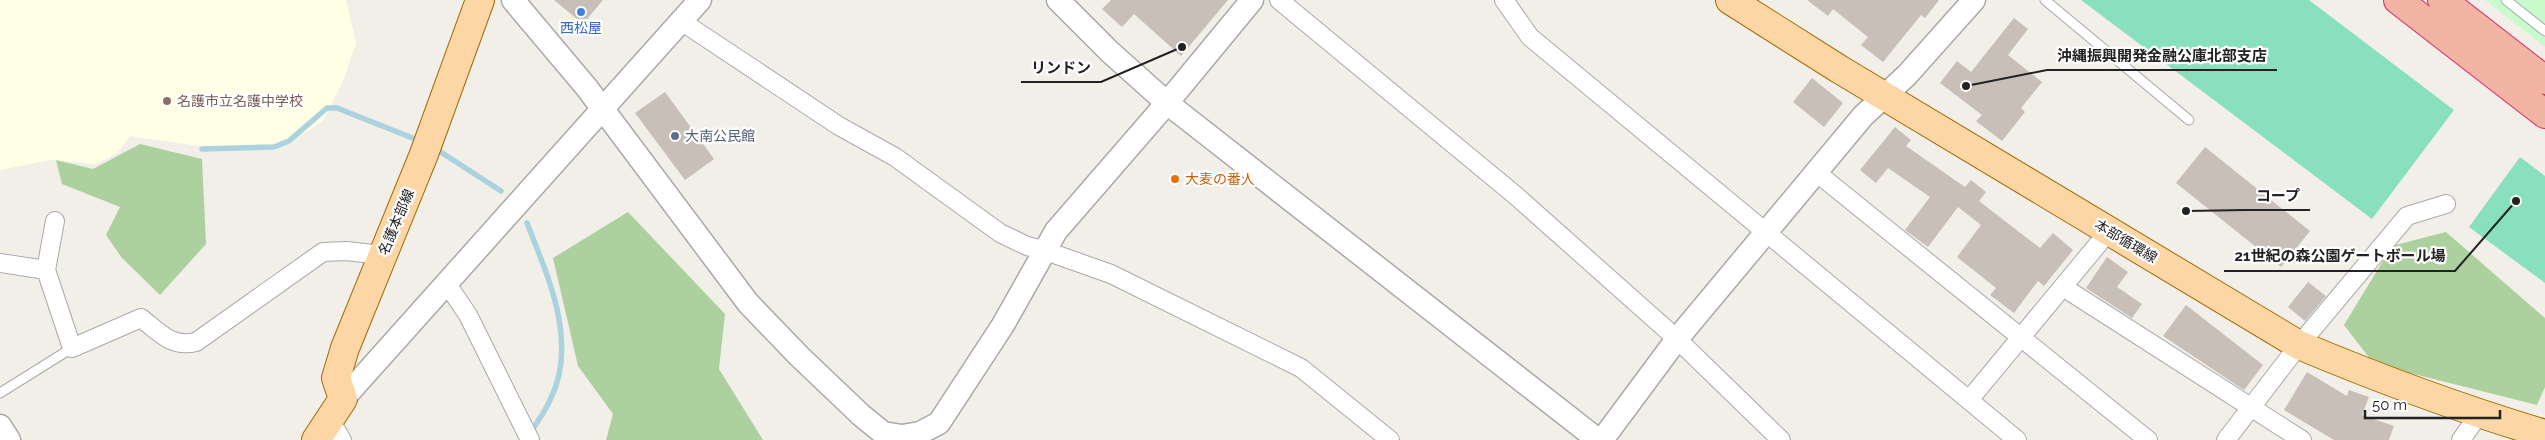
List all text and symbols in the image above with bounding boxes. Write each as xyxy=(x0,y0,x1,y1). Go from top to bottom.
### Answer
marker: 西松屋 xyxy=(575,6,587,18)
place label: 西松屋 xyxy=(560,20,602,36)
callout: 沖縄振興開発金融公庫北部支店 xyxy=(2047,40,2277,70)
text: 沖縄振興開発金融公庫北部支店 xyxy=(2057,47,2267,65)
callout: リンドン xyxy=(1021,52,1101,82)
text: リンドン xyxy=(1031,59,1091,77)
place label: 名護市立名護中学校 xyxy=(177,93,303,109)
marker: 名護市立名護中学校 xyxy=(161,95,173,107)
place label: 大南公民館 xyxy=(685,128,755,144)
marker: 大南公民館 xyxy=(669,130,681,142)
place label: 大麦の番人 xyxy=(1185,171,1255,187)
marker: 大麦の番人 xyxy=(1169,173,1181,185)
callout: コープ xyxy=(2245,180,2310,210)
street label: 名護本部線 xyxy=(375,187,417,257)
text: コープ xyxy=(2256,187,2300,205)
street label: 本部循環線 xyxy=(2092,216,2160,266)
callout: 21世紀の森公園ゲートボール場 xyxy=(2224,241,2455,271)
text: 21世紀の森公園ゲートボール場 xyxy=(2235,247,2445,265)
scale bar xyxy=(2365,388,2500,420)
text: 50 m xyxy=(2372,396,2407,414)

